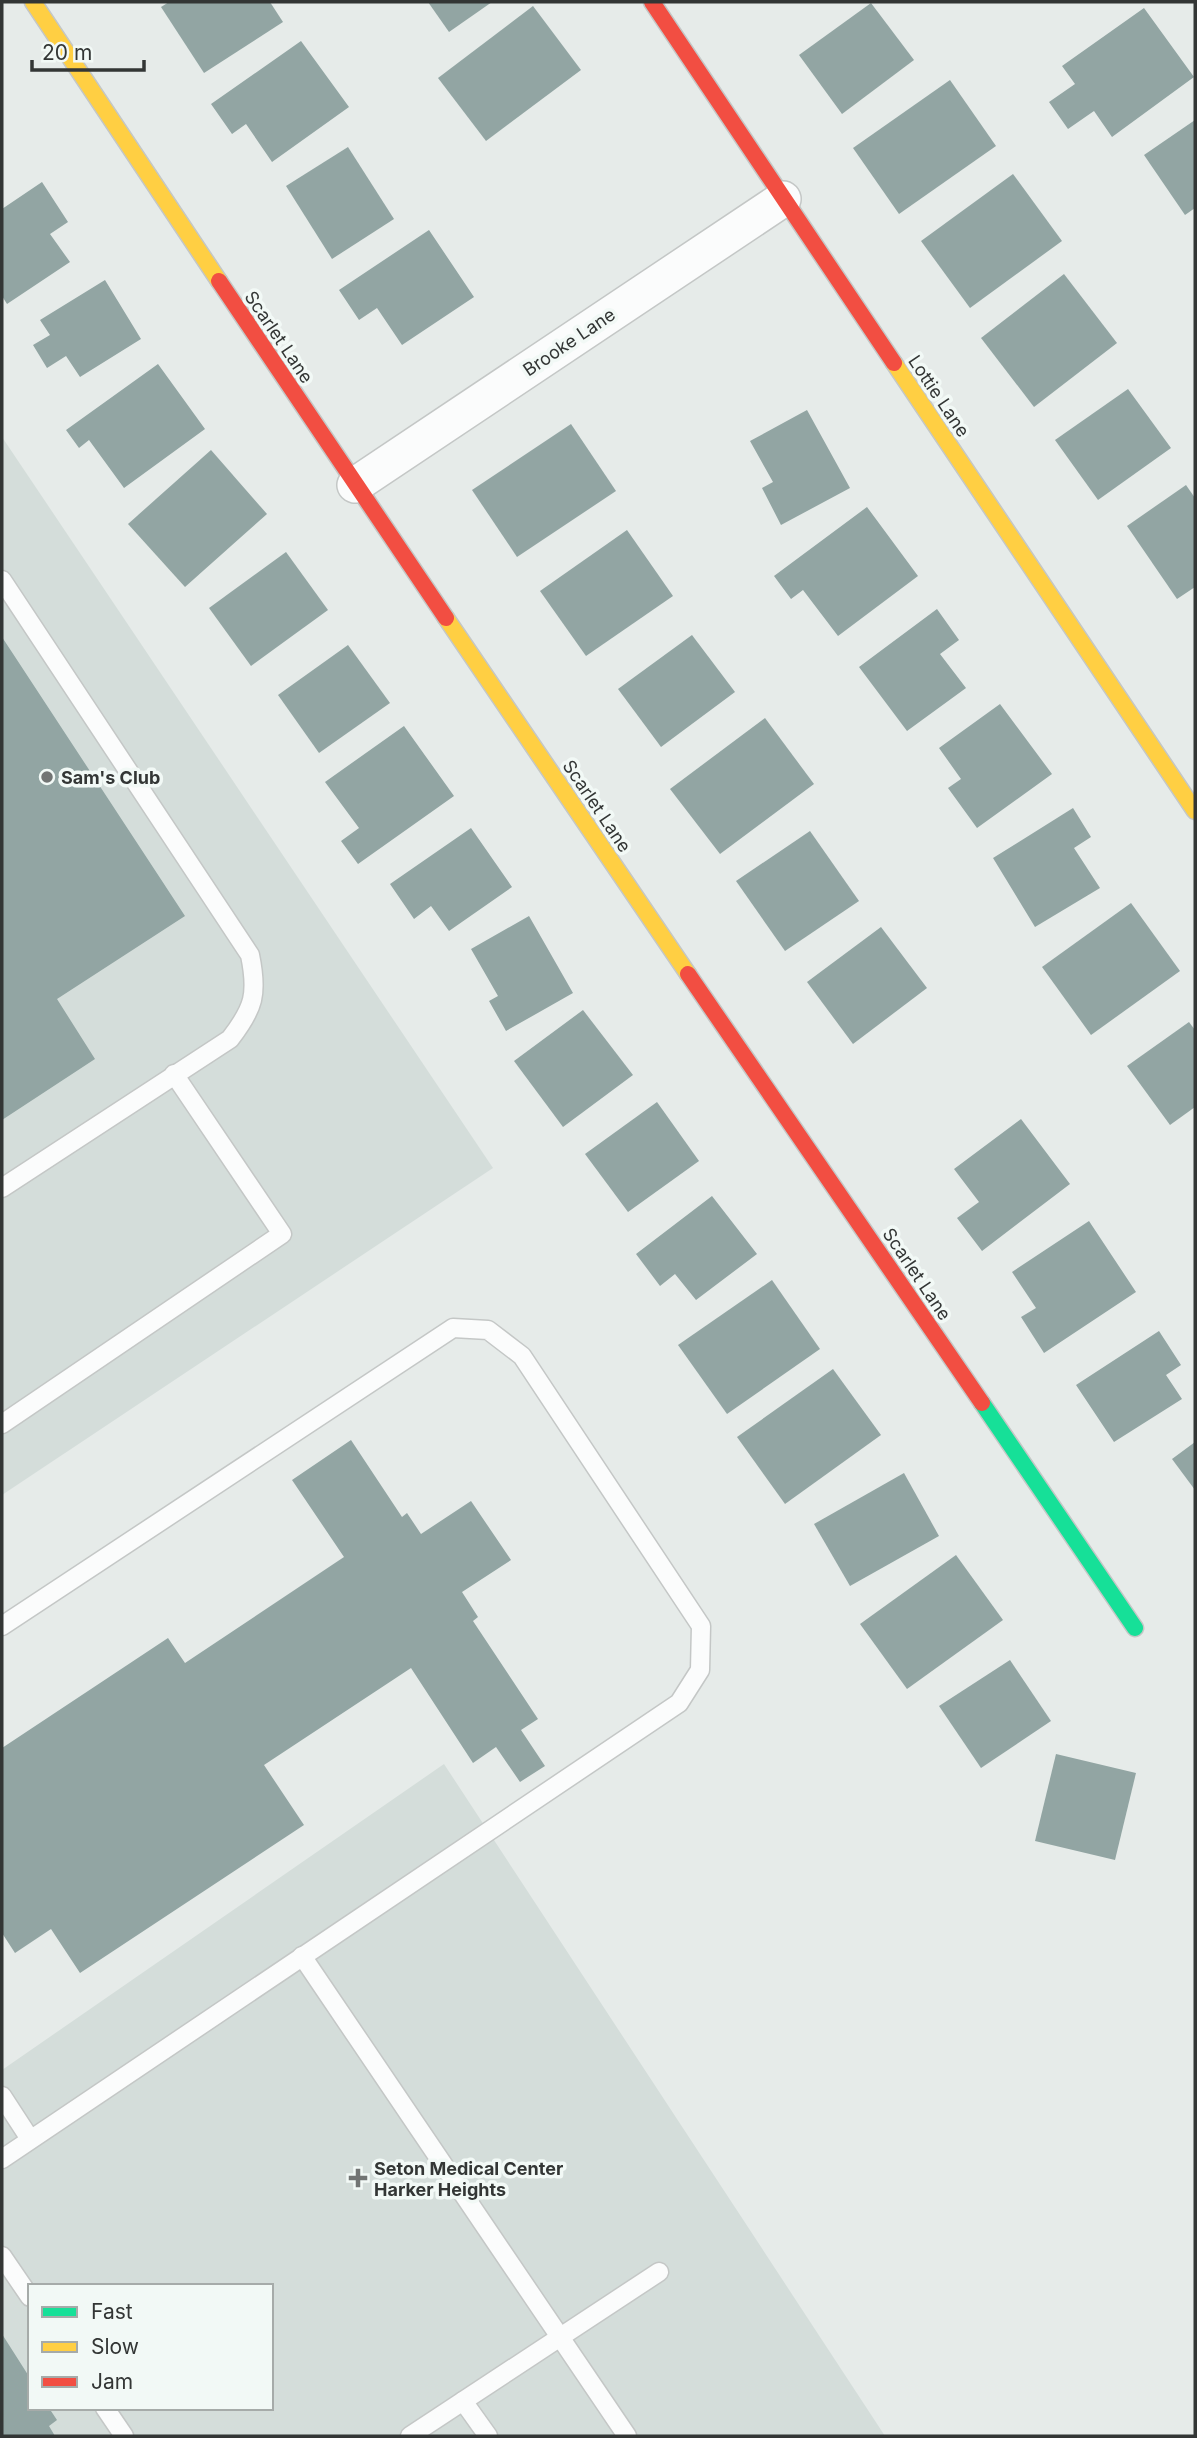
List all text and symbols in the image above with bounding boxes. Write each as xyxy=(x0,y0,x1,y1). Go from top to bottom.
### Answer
scale bar xyxy=(32,28,144,72)
text: 20 m xyxy=(42,40,92,65)
street label: Scarlet Lane xyxy=(241,287,317,387)
street label: Brooke Lane xyxy=(519,304,619,380)
street label: Lottie Lane xyxy=(904,351,974,441)
street label: Scarlet Lane xyxy=(559,756,635,856)
place label: Sam's Club xyxy=(61,767,160,788)
marker: Sam's Club xyxy=(39,769,55,785)
street label: Scarlet Lane xyxy=(879,1224,955,1324)
place label: Seton Medical Center Harker Heights xyxy=(374,2158,563,2200)
marker: Seton Medical Center Harker Heights xyxy=(348,2168,368,2188)
legend xyxy=(28,2284,273,2410)
text: Fast xyxy=(91,2299,133,2324)
text: Slow xyxy=(91,2334,139,2359)
text: Jam xyxy=(91,2369,133,2394)

